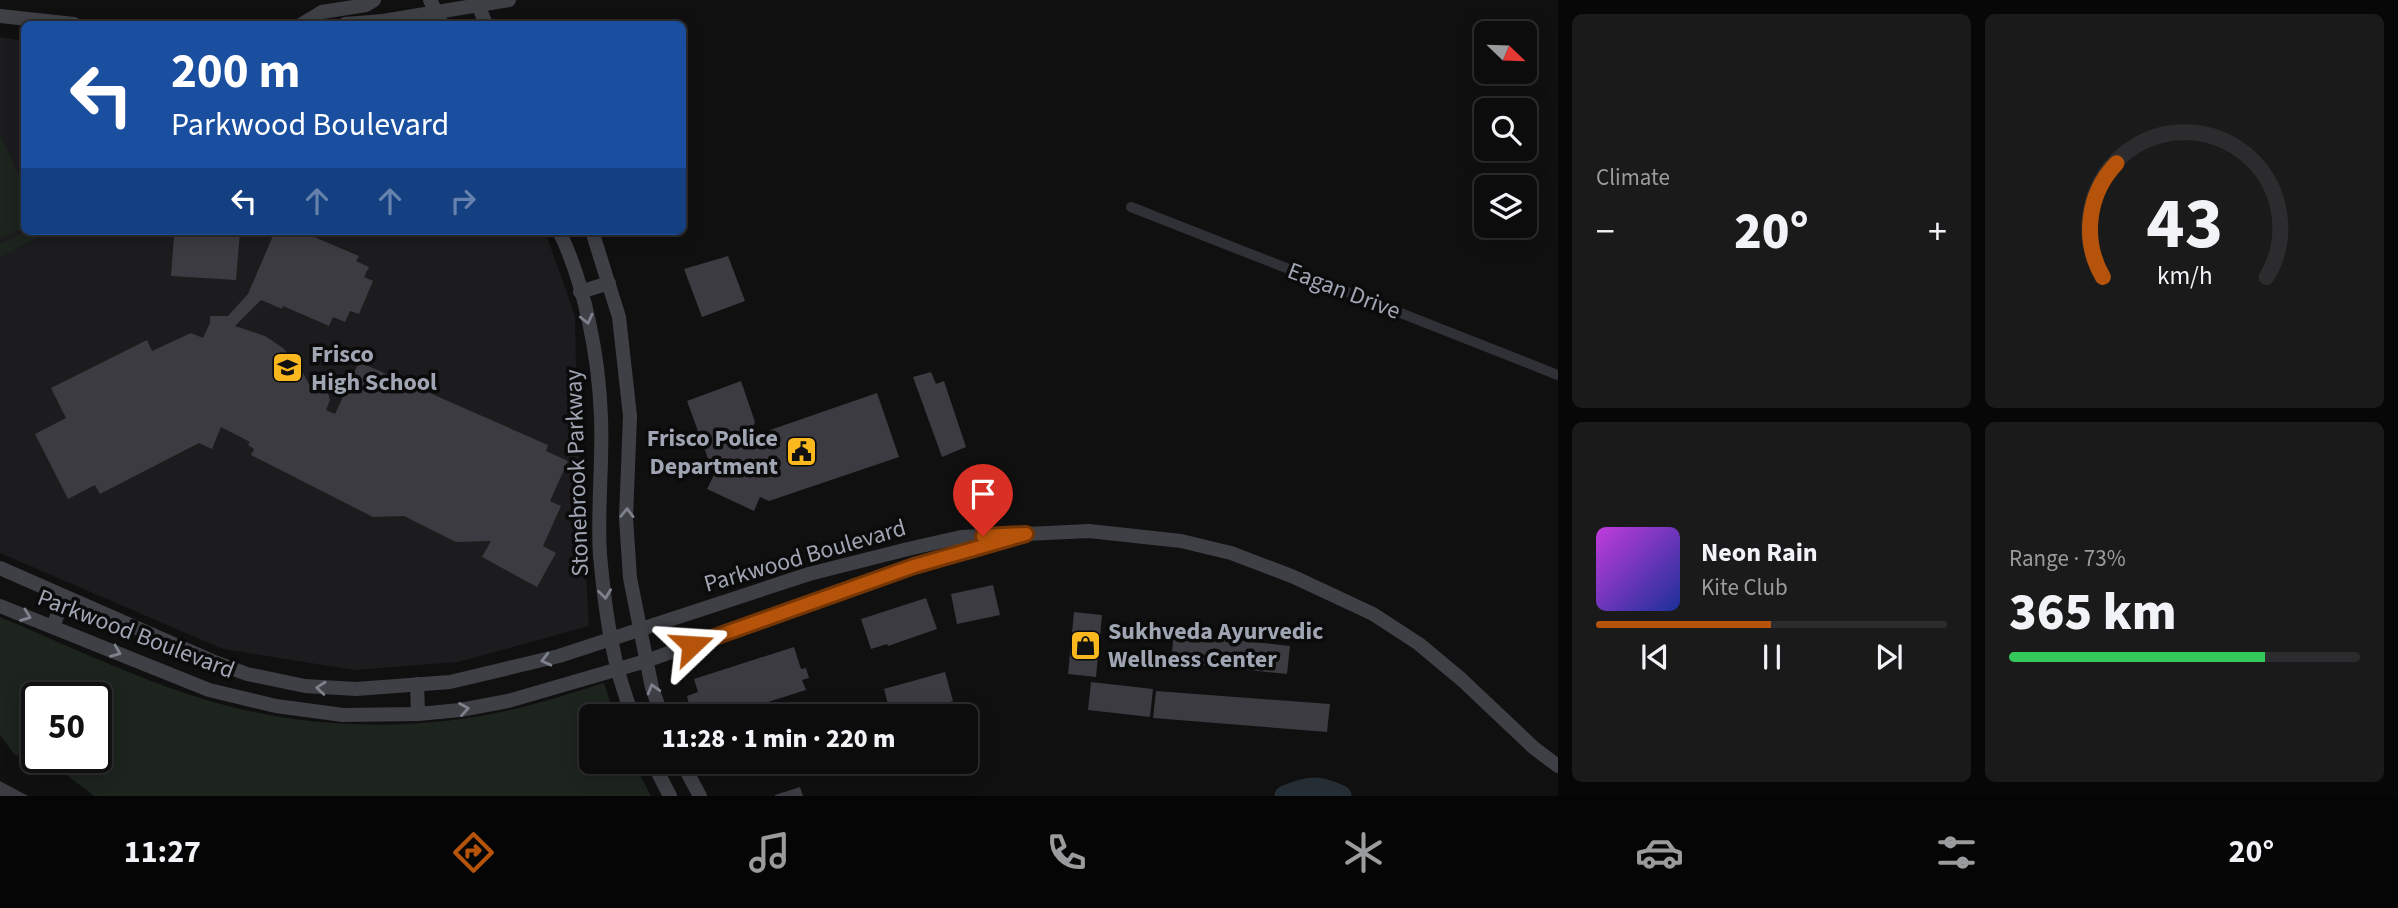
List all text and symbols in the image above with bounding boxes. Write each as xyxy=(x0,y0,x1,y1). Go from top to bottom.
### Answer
north arrow xyxy=(1474,21,1536,84)
map controls xyxy=(1474,21,1537,238)
text: 200 m xyxy=(171,37,300,107)
icon: left xyxy=(56,49,147,140)
button: search xyxy=(1474,98,1537,161)
text: Parkwood Boulevard xyxy=(171,102,449,148)
text: Climate xyxy=(1596,161,1670,194)
text: 43 xyxy=(2146,172,2223,276)
button: layers xyxy=(1474,175,1537,238)
icon: left xyxy=(225,182,263,220)
icon: ahead xyxy=(298,182,336,220)
icon: ahead xyxy=(371,182,409,220)
icon: right xyxy=(444,182,482,220)
text: 20° xyxy=(1734,195,1809,269)
text: − xyxy=(1596,205,1615,259)
text: + xyxy=(1928,205,1947,259)
street label: Eagan Drive xyxy=(1282,253,1406,329)
text: km/h xyxy=(2157,258,2212,294)
one-way arrow xyxy=(579,313,593,325)
place label: Frisco High School xyxy=(311,337,437,400)
school or university icon: Frisco High School xyxy=(271,351,305,385)
street label: Stonebrook Parkway xyxy=(556,369,598,577)
place label: Frisco Police Department xyxy=(647,421,778,484)
public building icon: Frisco Police Department xyxy=(784,435,818,469)
pin xyxy=(953,464,1013,536)
icon: arrive xyxy=(964,475,1002,513)
one-way arrow xyxy=(619,507,635,518)
street label: Parkwood Boulevard xyxy=(700,510,910,602)
text: Neon Rain xyxy=(1701,534,1818,571)
text: Range · 73% xyxy=(2009,542,2126,575)
text: Kite Club xyxy=(1701,571,1788,604)
text: 365 km xyxy=(2009,576,2177,650)
street label: Parkwood Boulevard xyxy=(32,580,240,688)
one-way arrow xyxy=(598,588,613,600)
one-way arrow xyxy=(20,608,32,622)
position arrow xyxy=(655,608,729,682)
place label: Sukhveda Ayurvedic Wellness Center xyxy=(1108,614,1323,677)
shop icon: Sukhveda Ayurvedic Wellness Center xyxy=(1068,628,1102,662)
icon: previous xyxy=(1636,638,1674,676)
icon: pause xyxy=(1753,638,1791,676)
icon: next xyxy=(1870,638,1908,676)
one-way arrow xyxy=(109,644,121,658)
one-way arrow xyxy=(540,652,552,666)
one-way arrow xyxy=(316,681,327,696)
speed limit sign: 50 xyxy=(21,682,112,773)
one-way arrow xyxy=(647,683,661,695)
one-way arrow xyxy=(458,702,469,717)
text: 11:28 · 1 min · 220 m xyxy=(662,720,895,757)
icon: directions xyxy=(449,828,498,877)
icon: music xyxy=(745,828,794,877)
icon: phone xyxy=(1042,828,1091,877)
icon: climate xyxy=(1339,828,1388,877)
icon: car xyxy=(1635,828,1684,877)
icon: filters xyxy=(1932,828,1981,877)
text: 11:27 xyxy=(124,829,201,875)
text: 20° xyxy=(2229,829,2274,875)

